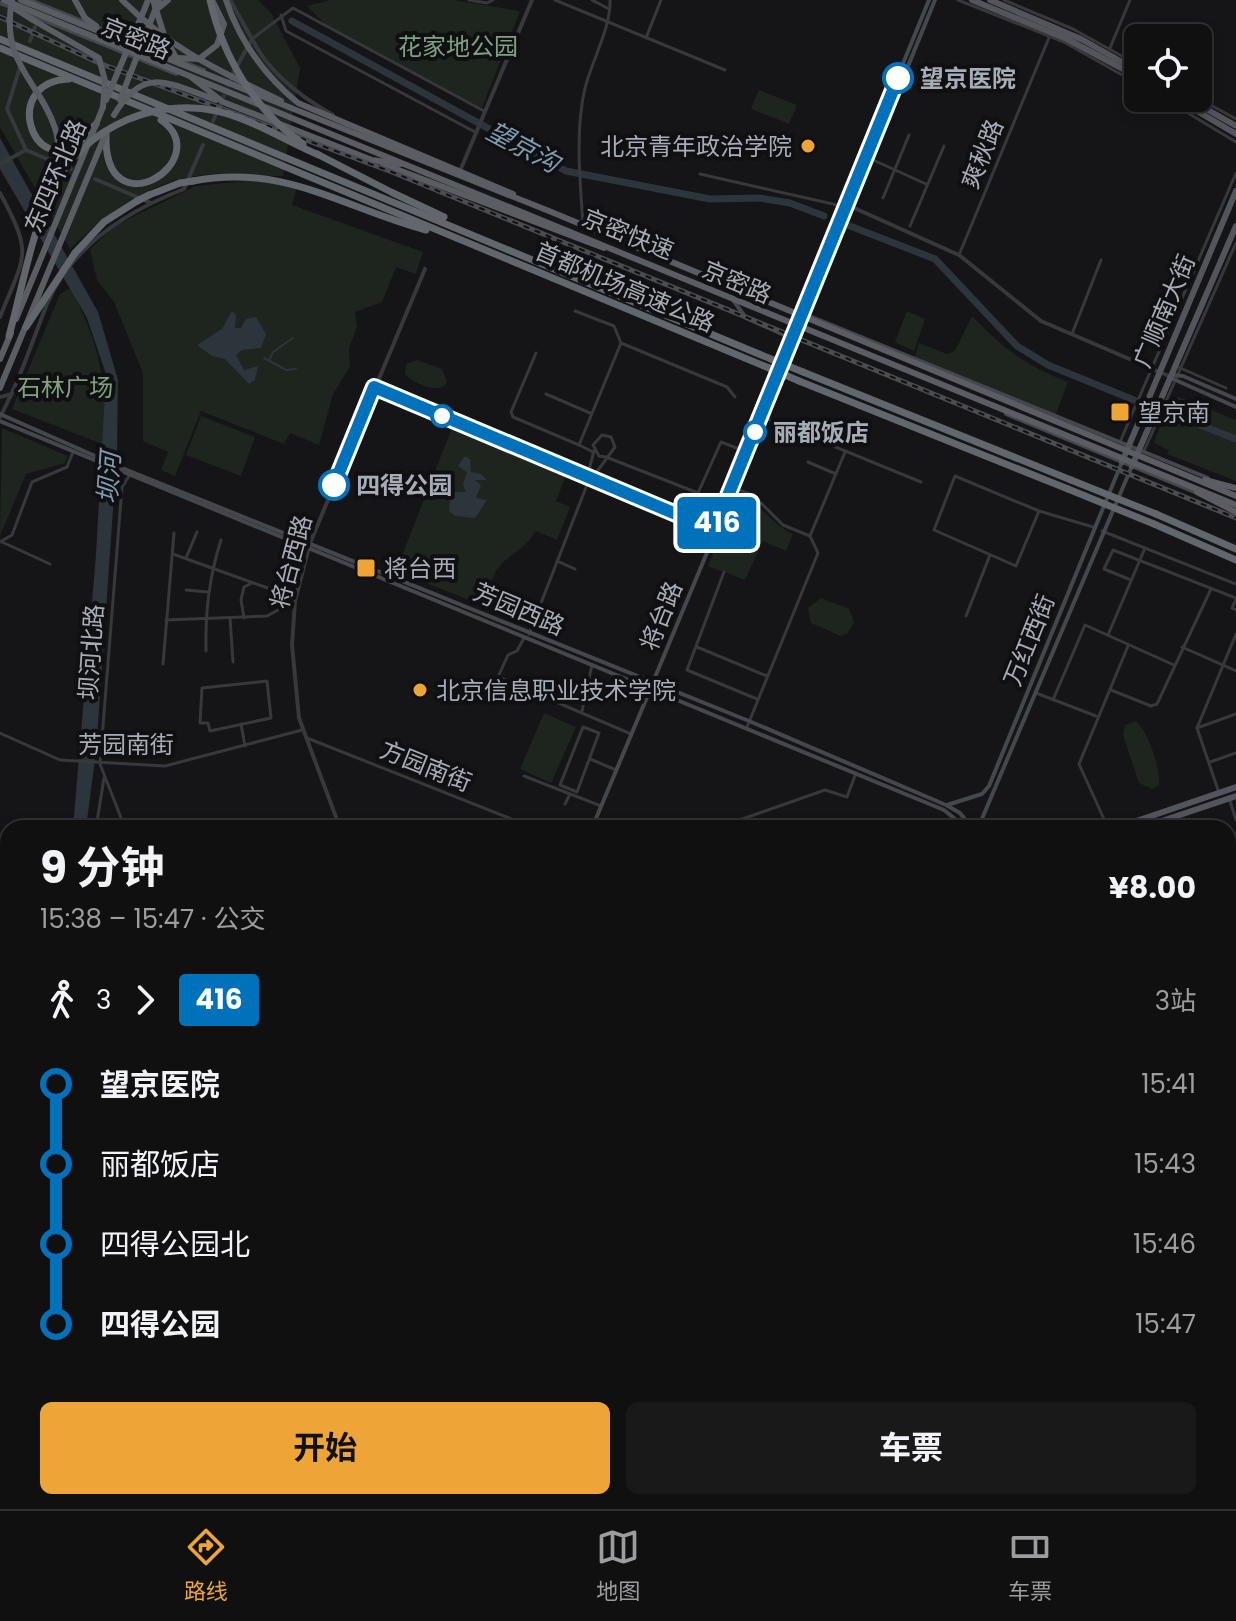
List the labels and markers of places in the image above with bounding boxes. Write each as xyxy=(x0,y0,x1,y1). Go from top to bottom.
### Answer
place label: 望京医院 xyxy=(920,62,1016,95)
marker: 望京医院 xyxy=(883,63,913,93)
place label: 北京青年政治学院 xyxy=(600,130,792,163)
marker: 北京青年政治学院 xyxy=(799,137,817,155)
place label: 望京南 xyxy=(1138,396,1210,429)
marker: 望京南 xyxy=(1109,401,1131,423)
unlabelled marker xyxy=(431,405,453,427)
place label: 丽都饭店 xyxy=(773,416,869,449)
marker: 丽都饭店 xyxy=(744,421,766,443)
place label: 四得公园 xyxy=(356,469,452,502)
marker: 四得公园 xyxy=(319,470,349,500)
place label: 将台西 xyxy=(384,552,456,585)
marker: 将台西 xyxy=(355,557,377,579)
place label: 北京信息职业技术学院 xyxy=(436,674,676,707)
marker: 北京信息职业技术学院 xyxy=(411,681,429,699)

